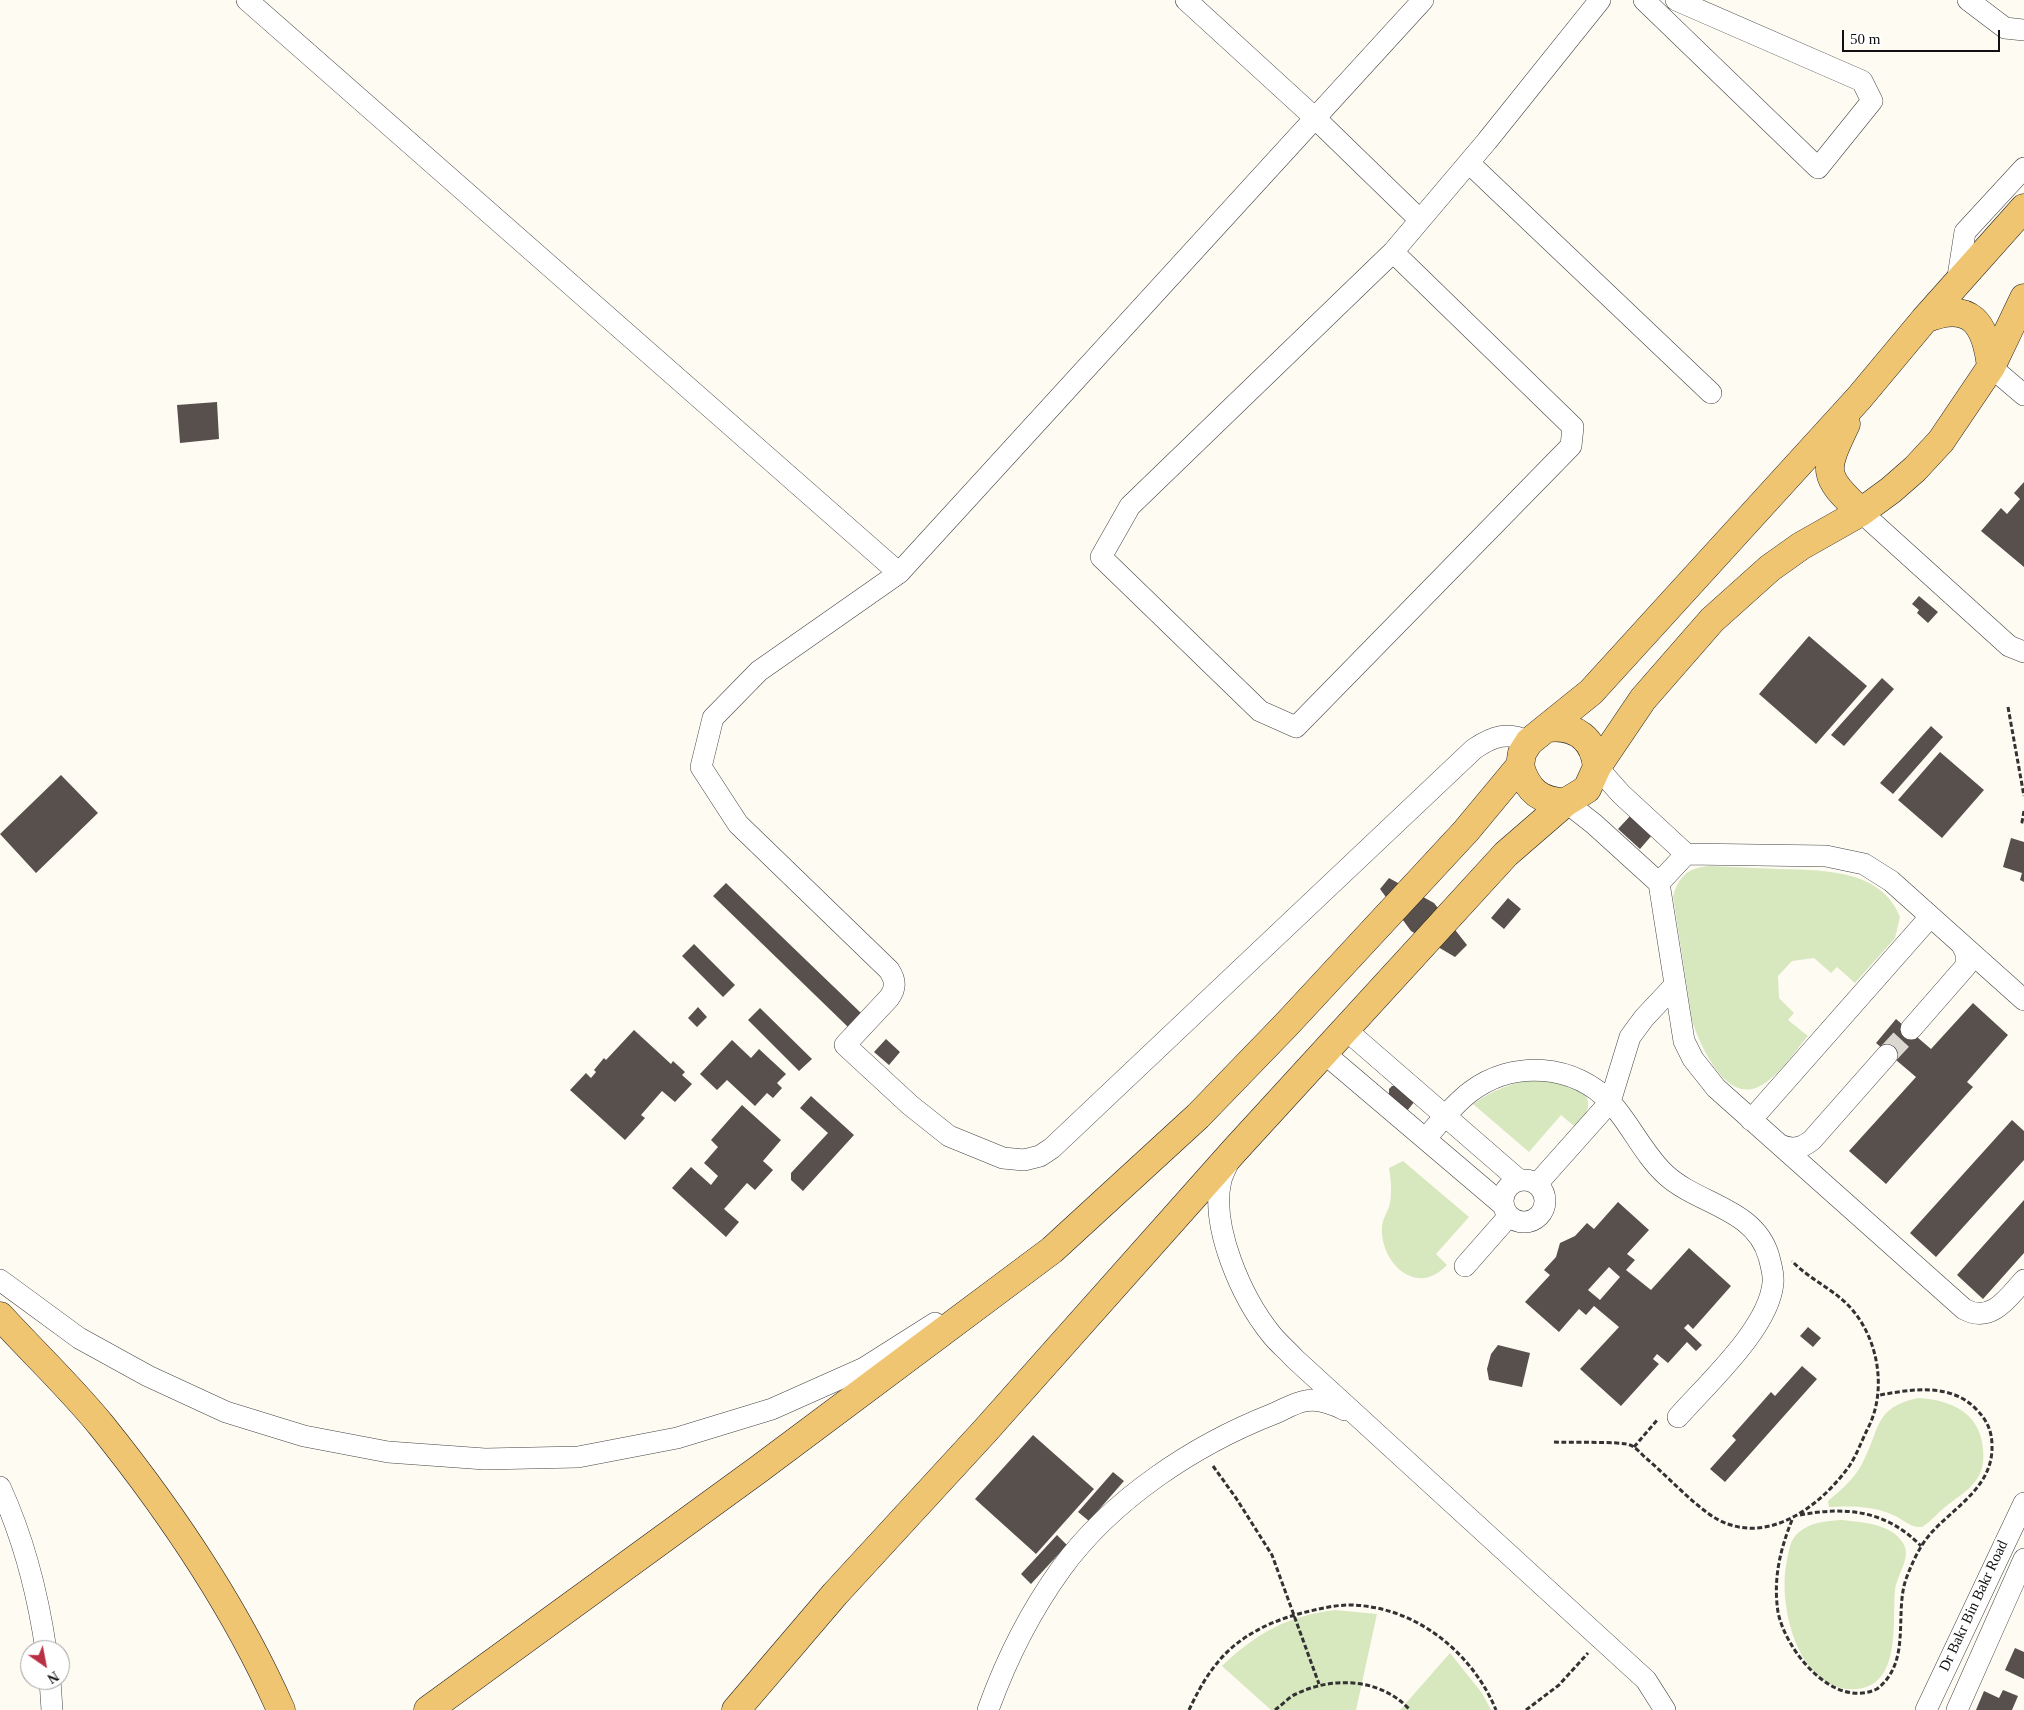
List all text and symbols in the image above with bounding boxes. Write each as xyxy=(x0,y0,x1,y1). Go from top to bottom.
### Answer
scale bar xyxy=(1844,20,2002,52)
text: 50 m xyxy=(1850,31,1880,47)
street label: Dr Bakr Bin Bakr Road xyxy=(1936,1538,2012,1674)
north arrow xyxy=(20,1640,70,1690)
text: N xyxy=(45,1668,61,1686)

